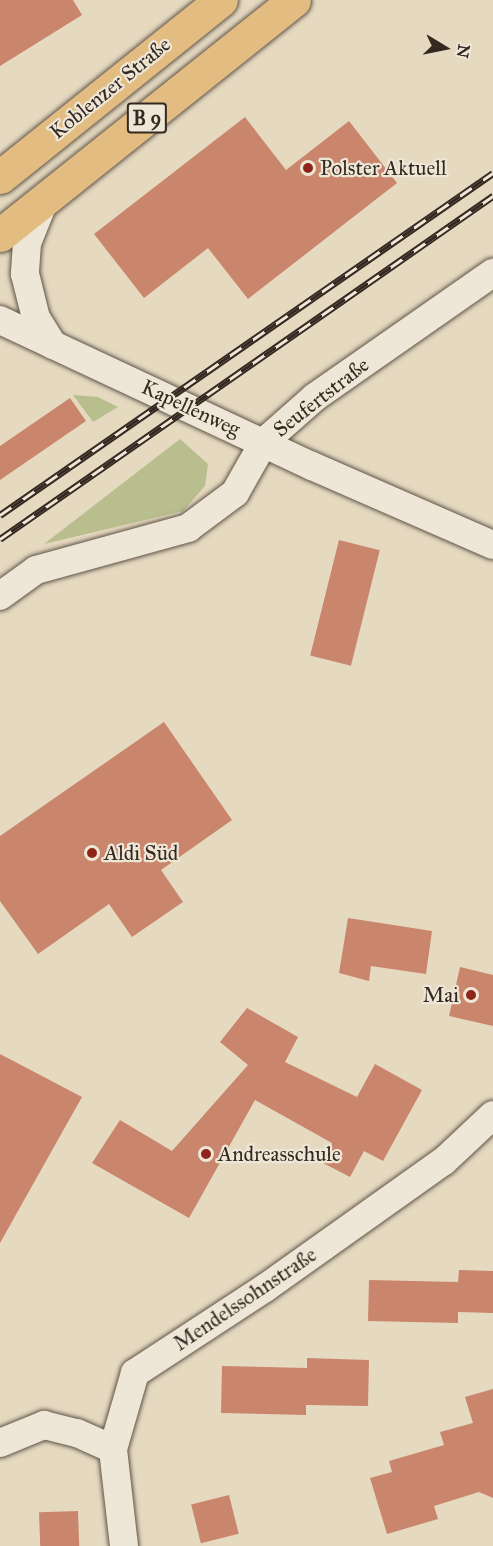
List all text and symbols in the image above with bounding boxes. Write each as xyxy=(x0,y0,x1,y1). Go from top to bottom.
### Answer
north arrow xyxy=(415,18,475,78)
street label: Koblenzer Straße xyxy=(45,32,175,144)
text: N xyxy=(453,43,474,60)
road number: B 9 xyxy=(126,101,168,135)
place label: Polster Aktuell xyxy=(320,155,447,181)
marker: Polster Aktuell xyxy=(301,161,315,175)
street label: Seufertstraße xyxy=(268,352,374,442)
street label: Kapellenweg xyxy=(137,374,245,442)
place label: Aldi Süd xyxy=(104,840,178,866)
marker: Aldi Süd xyxy=(85,846,99,860)
place label: Mai xyxy=(423,982,459,1008)
marker: Mai xyxy=(464,988,478,1002)
place label: Andreasschule xyxy=(218,1141,341,1167)
marker: Andreasschule xyxy=(199,1147,213,1161)
street label: Mendelssohnstraße xyxy=(169,1242,321,1356)

